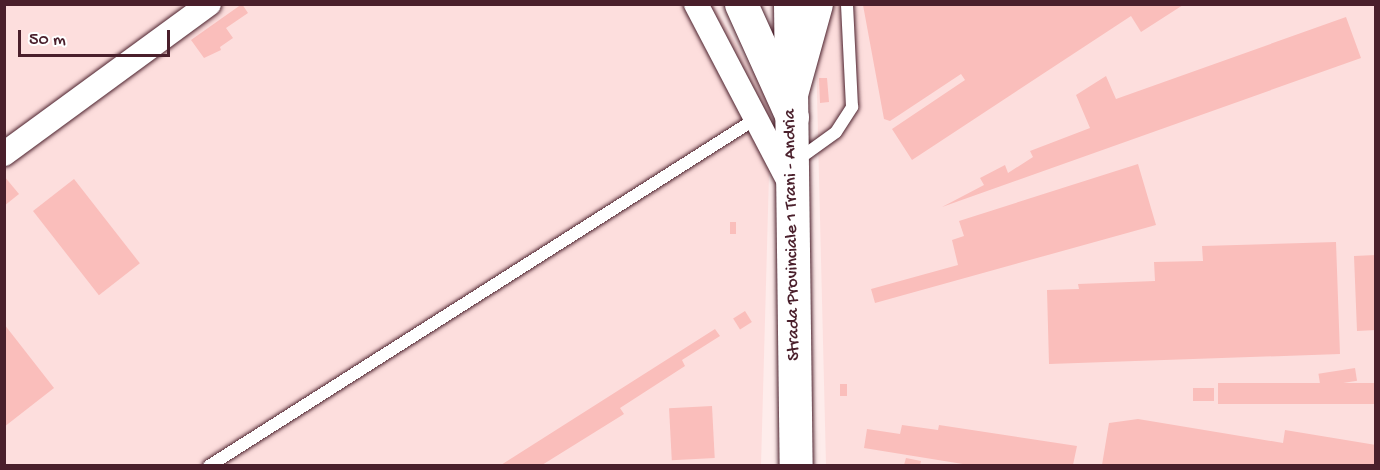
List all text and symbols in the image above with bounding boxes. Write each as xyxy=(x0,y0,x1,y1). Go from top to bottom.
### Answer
scale bar xyxy=(21,18,172,56)
text: 50 m xyxy=(29,30,66,51)
street label: Strada Provinciale 1 Trani - Andria xyxy=(780,109,806,361)

